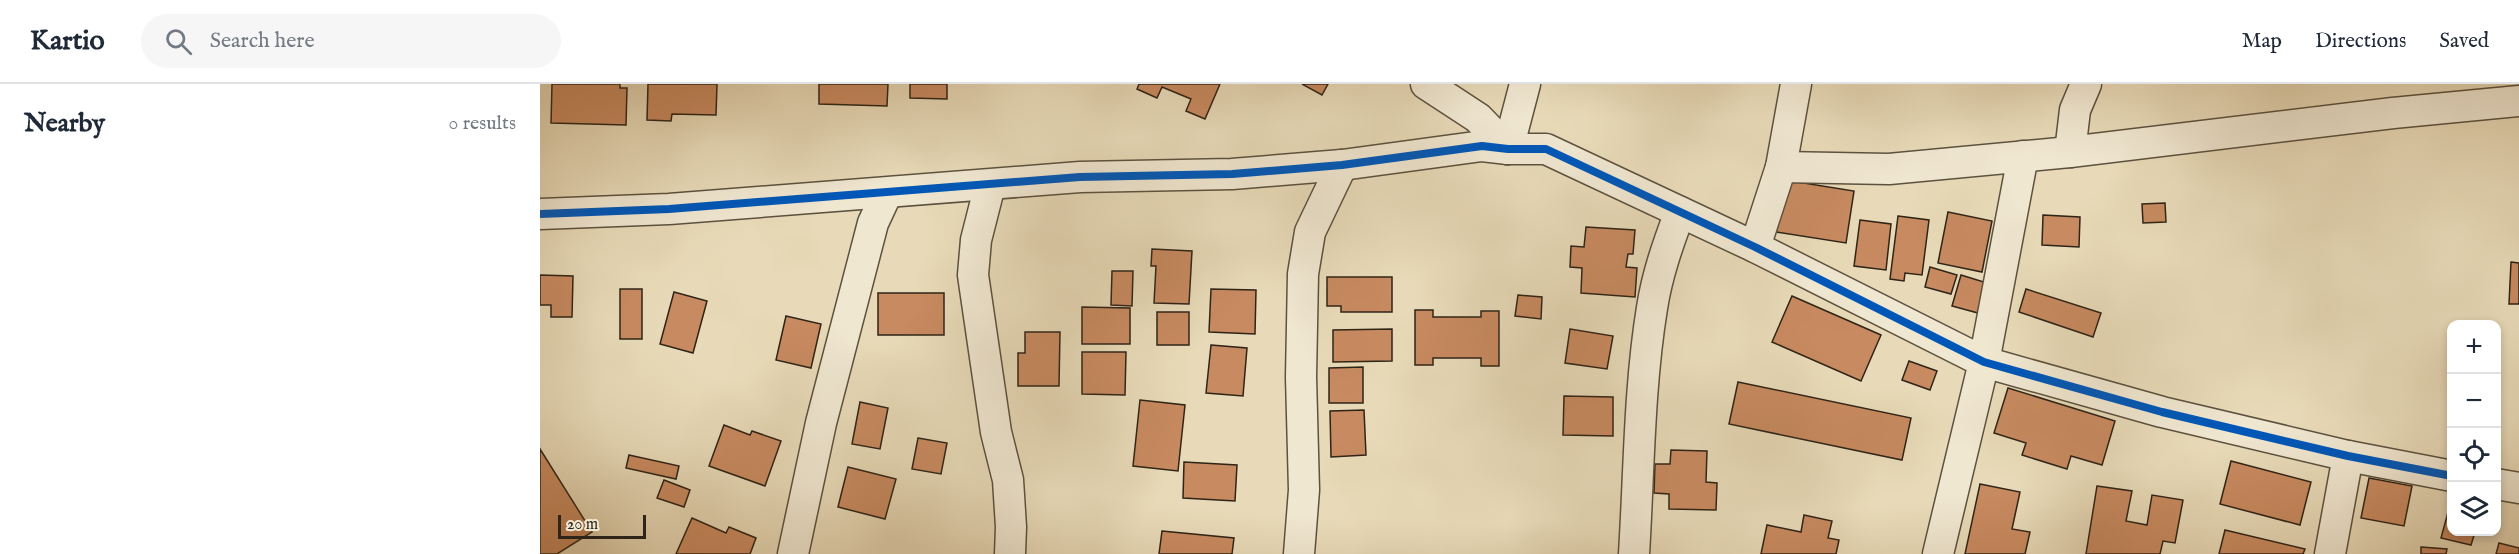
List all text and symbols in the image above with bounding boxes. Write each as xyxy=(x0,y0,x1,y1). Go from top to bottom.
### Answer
search box xyxy=(141,14,561,68)
text: Kartio xyxy=(30,24,105,59)
icon: search xyxy=(162,25,195,58)
text: Search here xyxy=(210,27,315,55)
text: Map xyxy=(2242,28,2282,55)
text: Directions xyxy=(2315,28,2406,55)
text: Saved xyxy=(2439,28,2489,55)
text: Nearby xyxy=(24,107,105,140)
text: 0 results xyxy=(449,111,516,136)
map controls xyxy=(2447,320,2501,536)
button: + xyxy=(2447,320,2501,374)
button: − xyxy=(2447,374,2501,428)
button: locate xyxy=(2447,428,2501,482)
button: layers xyxy=(2447,482,2501,536)
scale bar xyxy=(558,512,646,540)
text: 20 m xyxy=(567,515,598,535)

